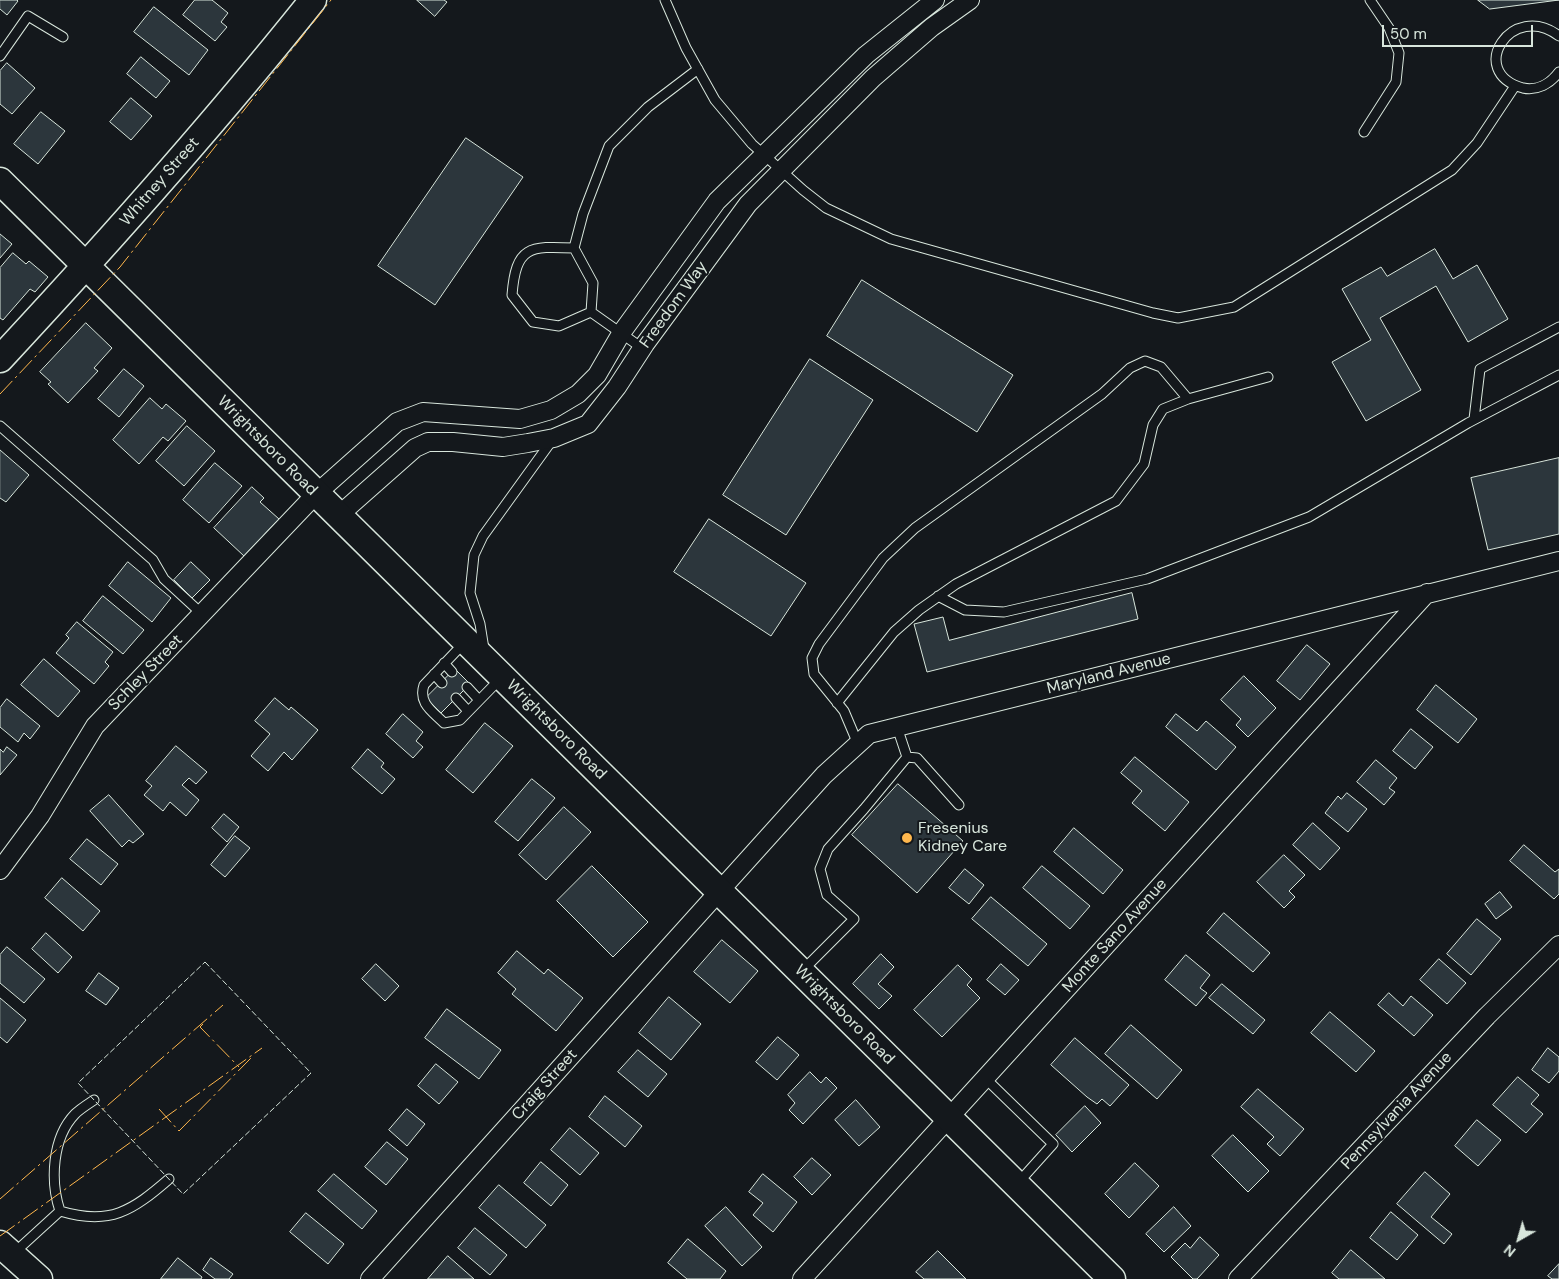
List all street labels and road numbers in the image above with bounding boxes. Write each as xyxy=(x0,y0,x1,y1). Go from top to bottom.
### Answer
street label: Whitney Street xyxy=(116,134,204,230)
street label: Freedom Way xyxy=(636,258,712,352)
street label: Wrightsboro Road xyxy=(213,392,321,500)
street label: Schley Street xyxy=(105,631,187,715)
street label: Maryland Avenue xyxy=(1045,649,1173,699)
street label: Wrightsboro Road xyxy=(502,676,610,784)
street label: Monte Sano Avenue xyxy=(1059,875,1171,997)
street label: Wrightsboro Road xyxy=(790,961,898,1069)
street label: Craig Street xyxy=(508,1046,582,1124)
street label: Pennsylvania Avenue xyxy=(1338,1048,1456,1174)

